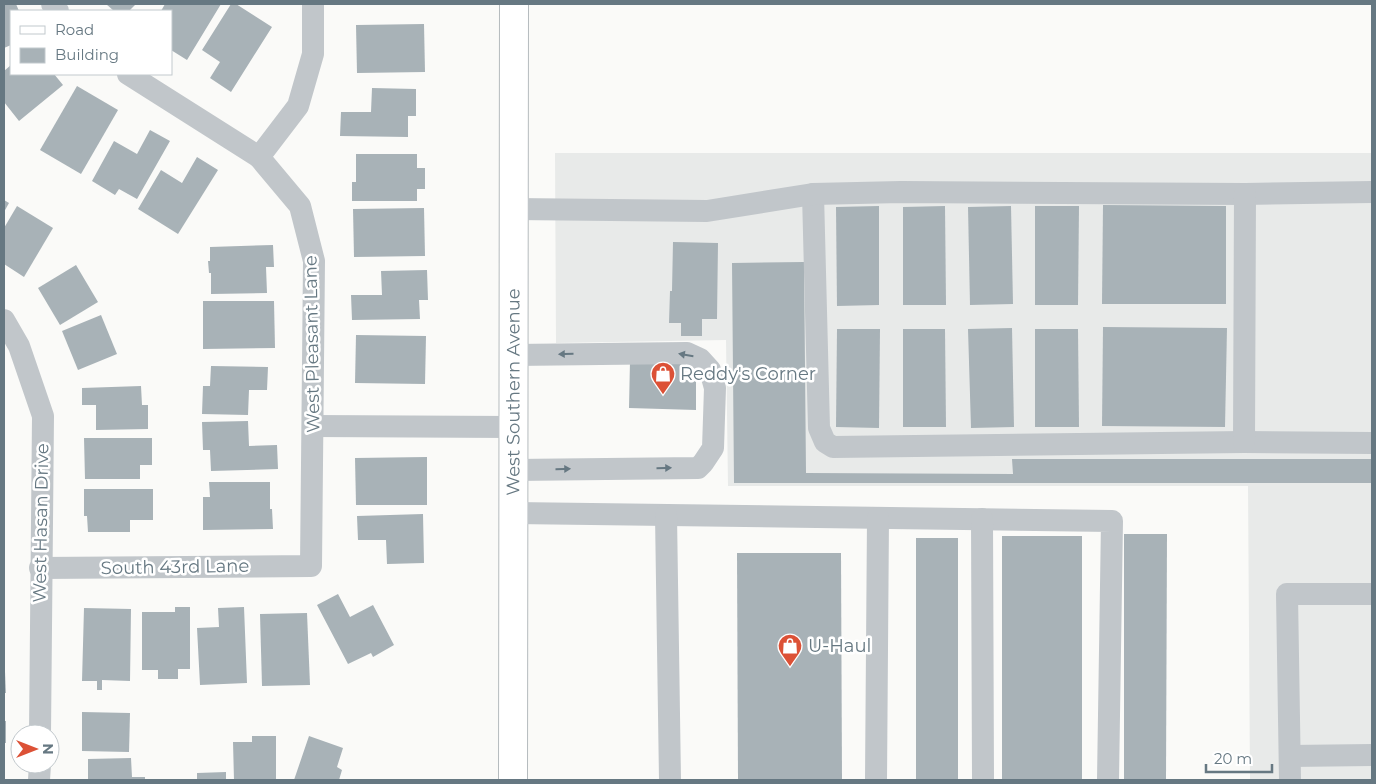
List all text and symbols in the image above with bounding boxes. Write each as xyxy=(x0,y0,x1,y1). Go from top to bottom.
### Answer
legend xyxy=(10,10,172,75)
text: Road xyxy=(55,20,94,39)
text: Building xyxy=(55,45,119,64)
street label: West Pleasant Lane xyxy=(299,255,325,433)
street label: West Southern Avenue xyxy=(502,288,525,496)
one-way arrow xyxy=(558,350,574,358)
one-way arrow xyxy=(677,350,693,358)
shop icon: Reddy's Corner xyxy=(650,361,676,395)
place label: Reddy's Corner xyxy=(680,363,816,385)
street label: West Hasan Drive xyxy=(29,443,53,603)
one-way arrow xyxy=(656,464,672,472)
one-way arrow xyxy=(555,465,571,473)
street label: South 43rd Lane xyxy=(101,555,250,579)
shop icon: U-Haul xyxy=(777,633,803,667)
place label: U-Haul xyxy=(808,635,871,657)
north arrow xyxy=(10,724,60,774)
scale bar xyxy=(1206,742,1272,774)
text: N xyxy=(39,743,57,755)
text: 20 m xyxy=(1214,749,1252,768)

